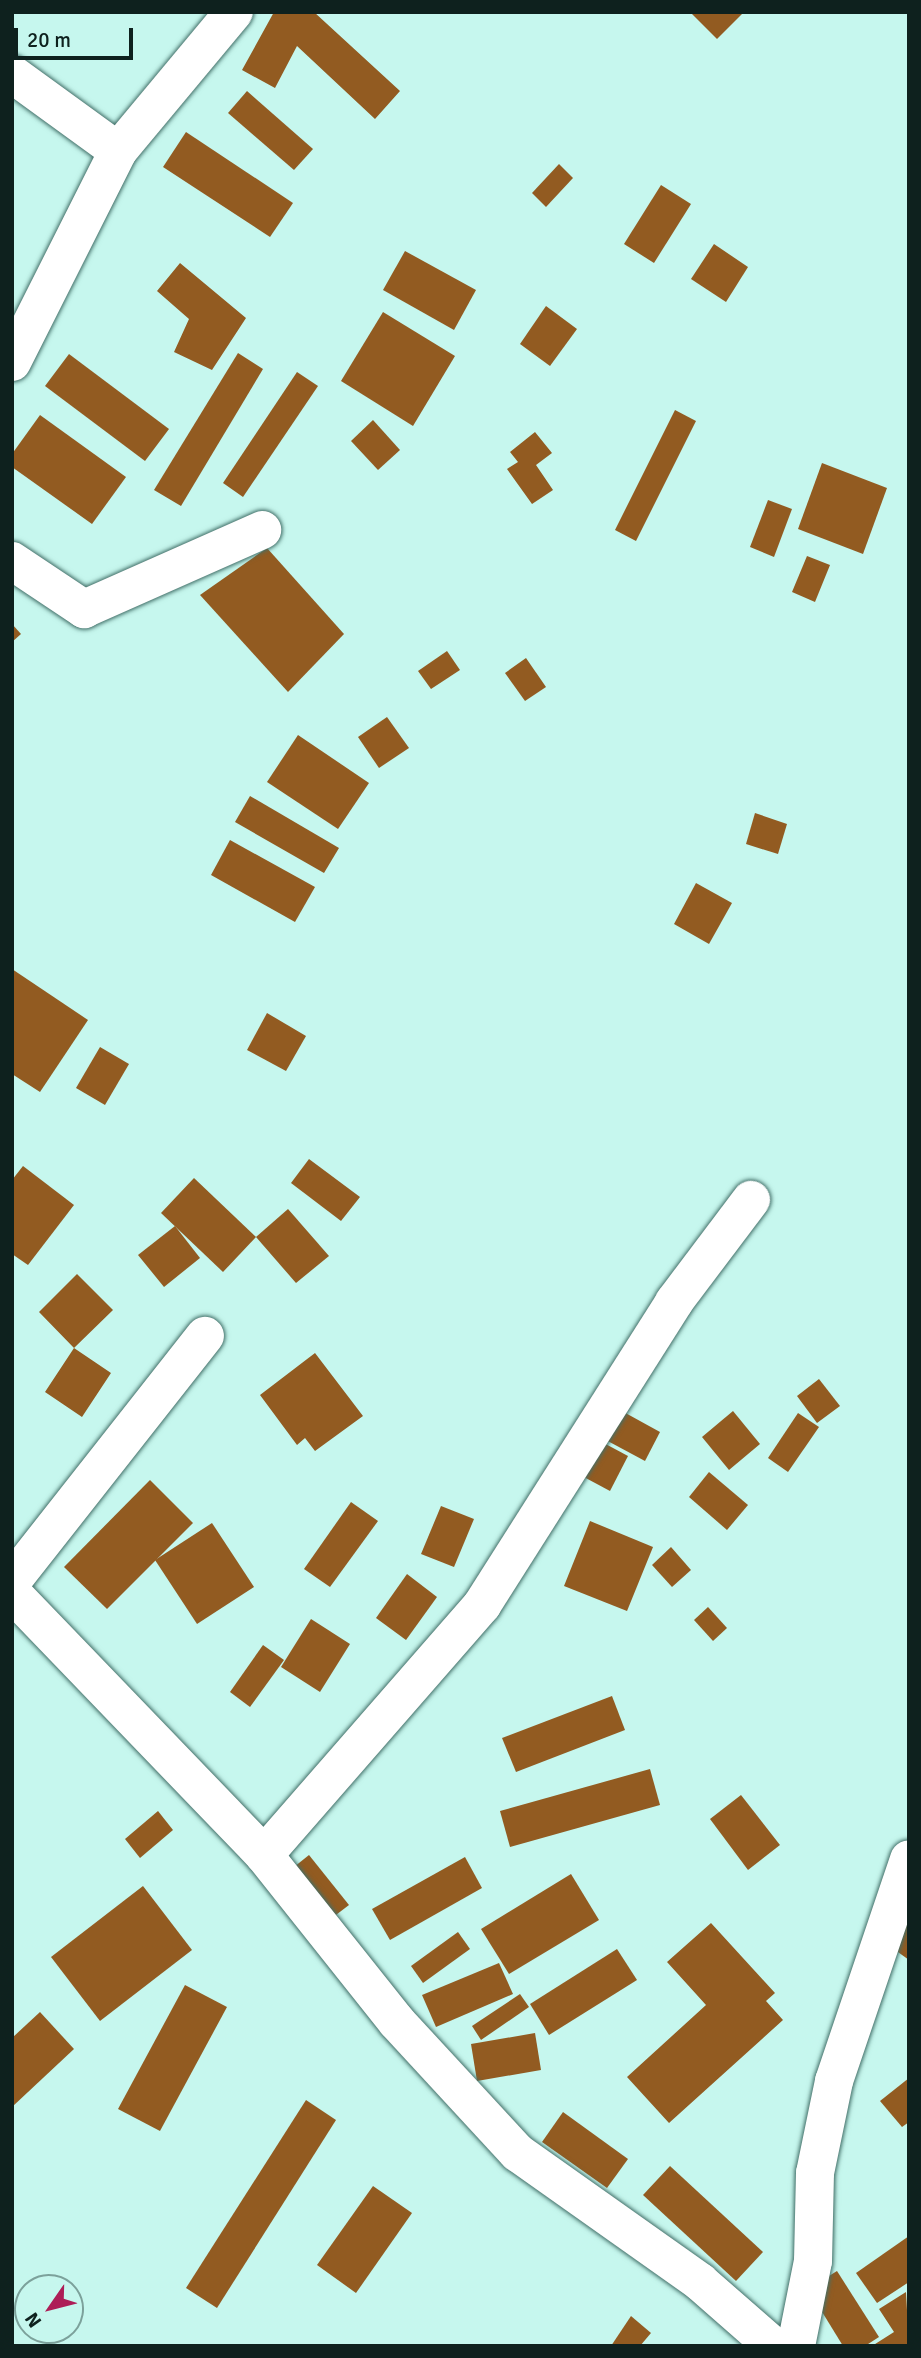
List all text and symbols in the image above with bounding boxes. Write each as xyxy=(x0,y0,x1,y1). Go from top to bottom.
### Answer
scale bar xyxy=(18,14,136,58)
text: 20 m xyxy=(27,27,71,53)
north arrow xyxy=(14,2274,84,2344)
text: N xyxy=(20,2308,47,2332)

